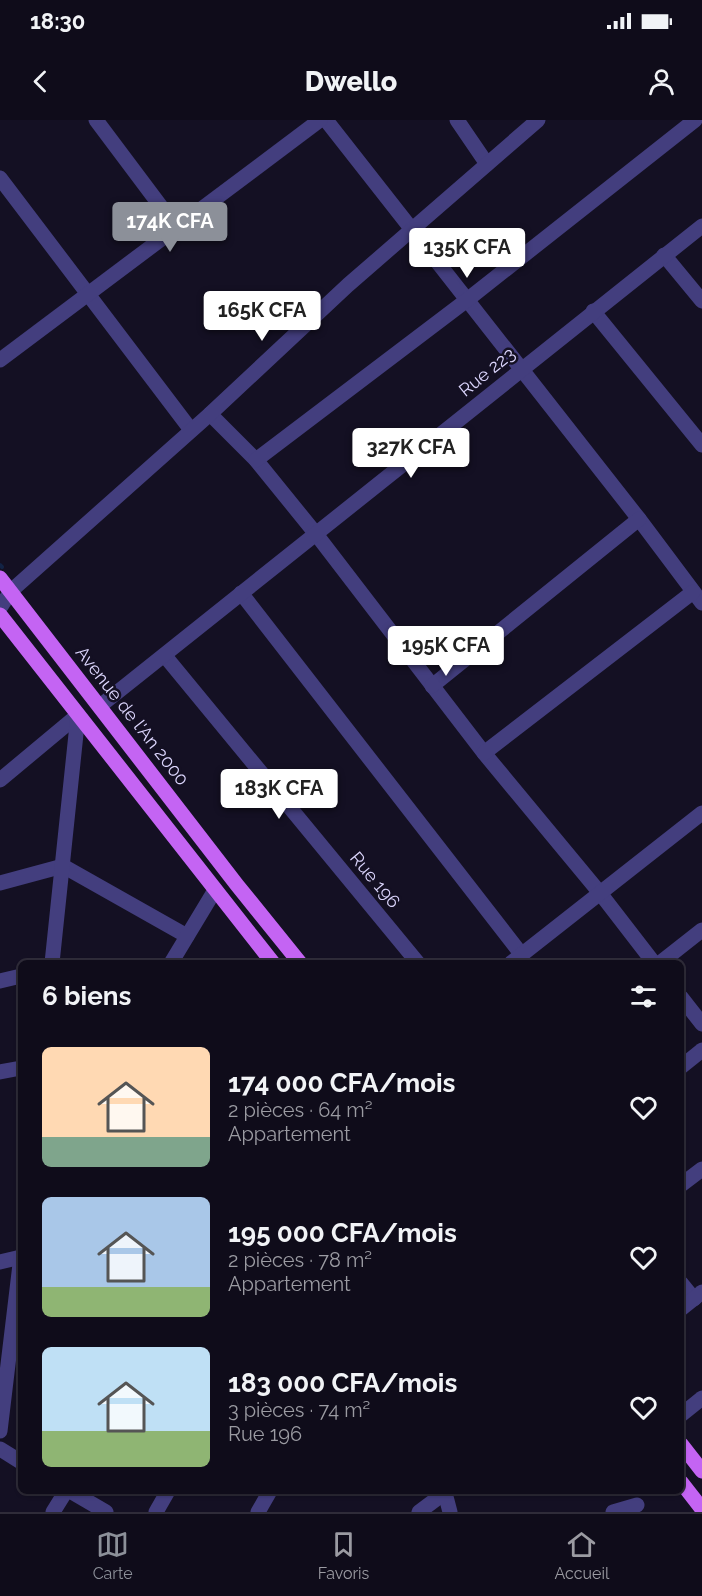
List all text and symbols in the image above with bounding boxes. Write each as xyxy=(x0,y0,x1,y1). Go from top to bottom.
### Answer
text: 18:30 xyxy=(30,8,85,34)
icon: back xyxy=(24,65,57,98)
icon: person xyxy=(645,65,678,98)
text: Dwello xyxy=(305,66,397,97)
pin: 174K CFA xyxy=(108,202,232,253)
text: 174K CFA xyxy=(126,209,214,233)
pin: 135K CFA xyxy=(405,228,529,279)
text: 135K CFA xyxy=(423,235,511,259)
pin: 165K CFA xyxy=(200,291,324,342)
text: 165K CFA xyxy=(218,298,306,322)
street label: Rue 223 xyxy=(454,343,519,400)
pin: 327K CFA xyxy=(349,428,473,479)
text: 327K CFA xyxy=(366,435,456,459)
pin: 195K CFA xyxy=(384,626,508,677)
text: 195K CFA xyxy=(402,633,490,657)
street label: Avenue de l'An 2000 xyxy=(72,642,193,789)
pin: 183K CFA xyxy=(217,769,341,820)
text: 183K CFA xyxy=(235,776,323,800)
street label: Rue 196 xyxy=(346,847,405,912)
icon: filters xyxy=(627,980,660,1013)
text: 6 biens xyxy=(42,981,131,1011)
text: 174 000 CFA/mois xyxy=(228,1068,455,1098)
icon: home xyxy=(90,1071,162,1143)
icon: heart xyxy=(627,1091,660,1124)
text: 2 pièces · 64 m² xyxy=(228,1098,372,1122)
text: Appartement xyxy=(228,1122,351,1146)
text: 195 000 CFA/mois xyxy=(228,1218,457,1248)
icon: home xyxy=(90,1221,162,1293)
icon: heart xyxy=(627,1241,660,1274)
text: 2 pièces · 78 m² xyxy=(228,1248,372,1272)
text: Appartement xyxy=(228,1272,351,1296)
text: 183 000 CFA/mois xyxy=(228,1368,457,1398)
icon: home xyxy=(90,1371,162,1443)
icon: heart xyxy=(627,1391,660,1424)
text: 3 pièces · 74 m² xyxy=(228,1398,370,1422)
text: Rue 196 xyxy=(228,1422,302,1446)
tab: Carte xyxy=(93,1528,133,1583)
tab: Favoris xyxy=(318,1528,369,1583)
tab: Accueil xyxy=(555,1528,609,1583)

